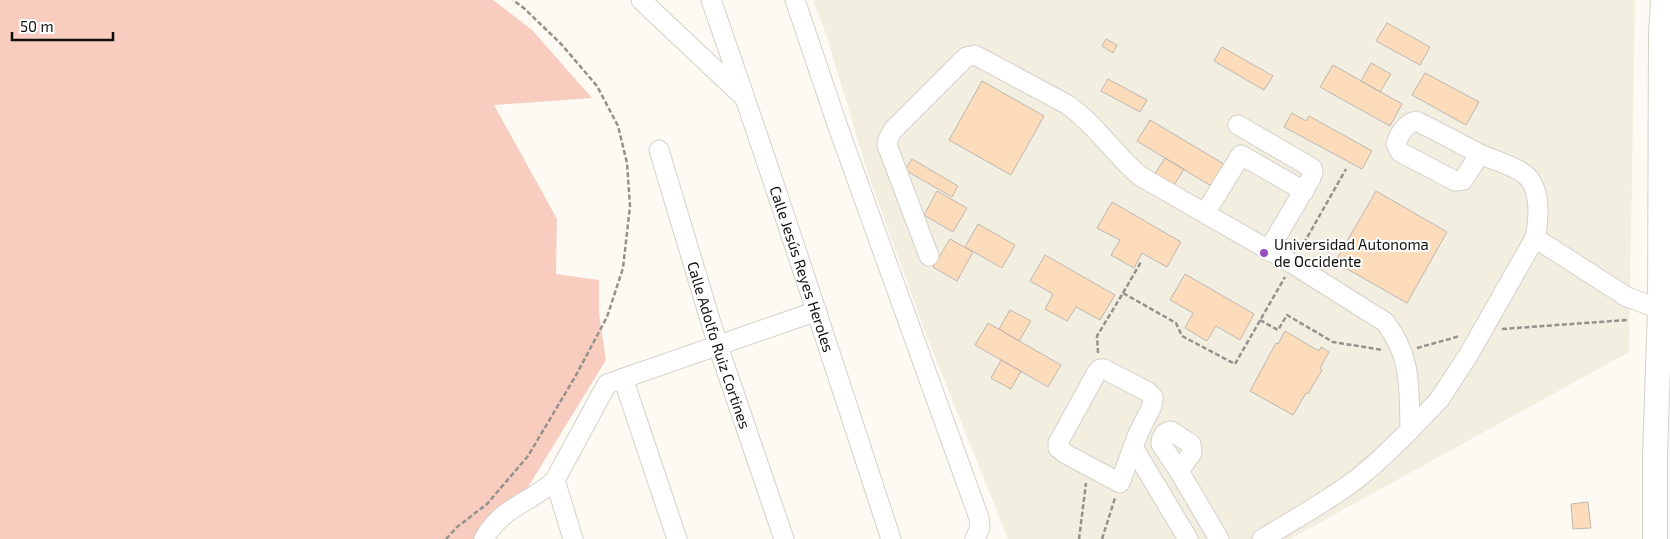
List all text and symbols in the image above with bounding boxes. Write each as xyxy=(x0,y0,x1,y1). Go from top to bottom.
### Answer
scale bar xyxy=(12,10,114,42)
text: 50 m xyxy=(20,17,54,35)
street label: Calle Jesús Reyes Heroles xyxy=(766,184,838,354)
place label: Universidad Autonoma de Occidente xyxy=(1274,235,1429,270)
marker: Universidad Autonoma de Occidente xyxy=(1258,247,1270,259)
street label: Calle Adolfo Ruiz Cortines xyxy=(684,259,755,431)

